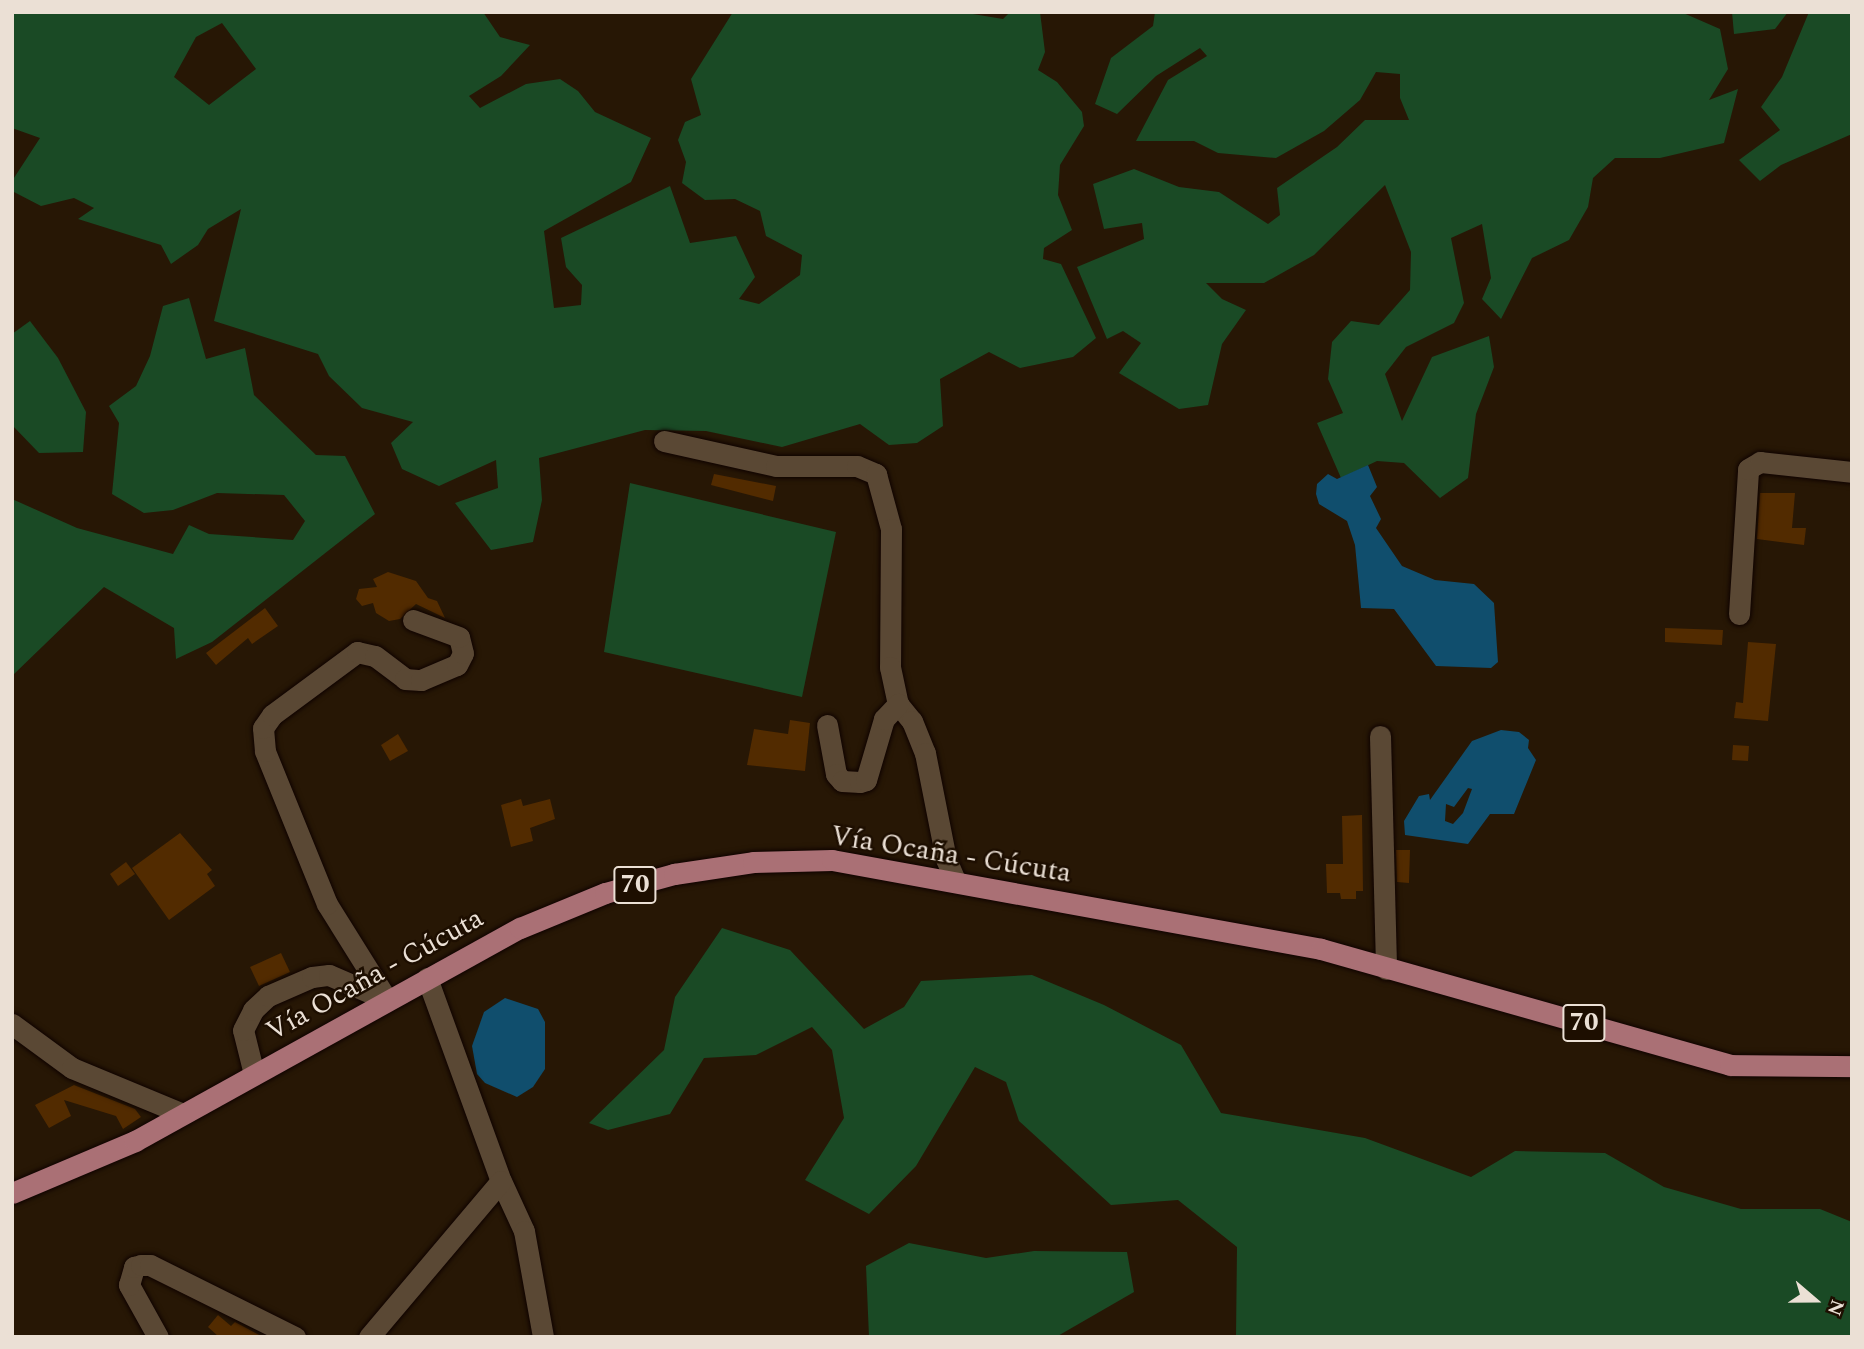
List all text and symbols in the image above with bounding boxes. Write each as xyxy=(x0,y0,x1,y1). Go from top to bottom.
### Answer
street label: Vía Ocaña - Cúcuta xyxy=(828,819,1074,891)
road number: 70 xyxy=(612,862,658,908)
street label: Vía Ocaña - Cúcuta xyxy=(261,901,489,1049)
road number: 70 xyxy=(1561,1000,1607,1046)
north arrow xyxy=(1780,1265,1850,1335)
text: N xyxy=(1819,1295,1851,1320)

